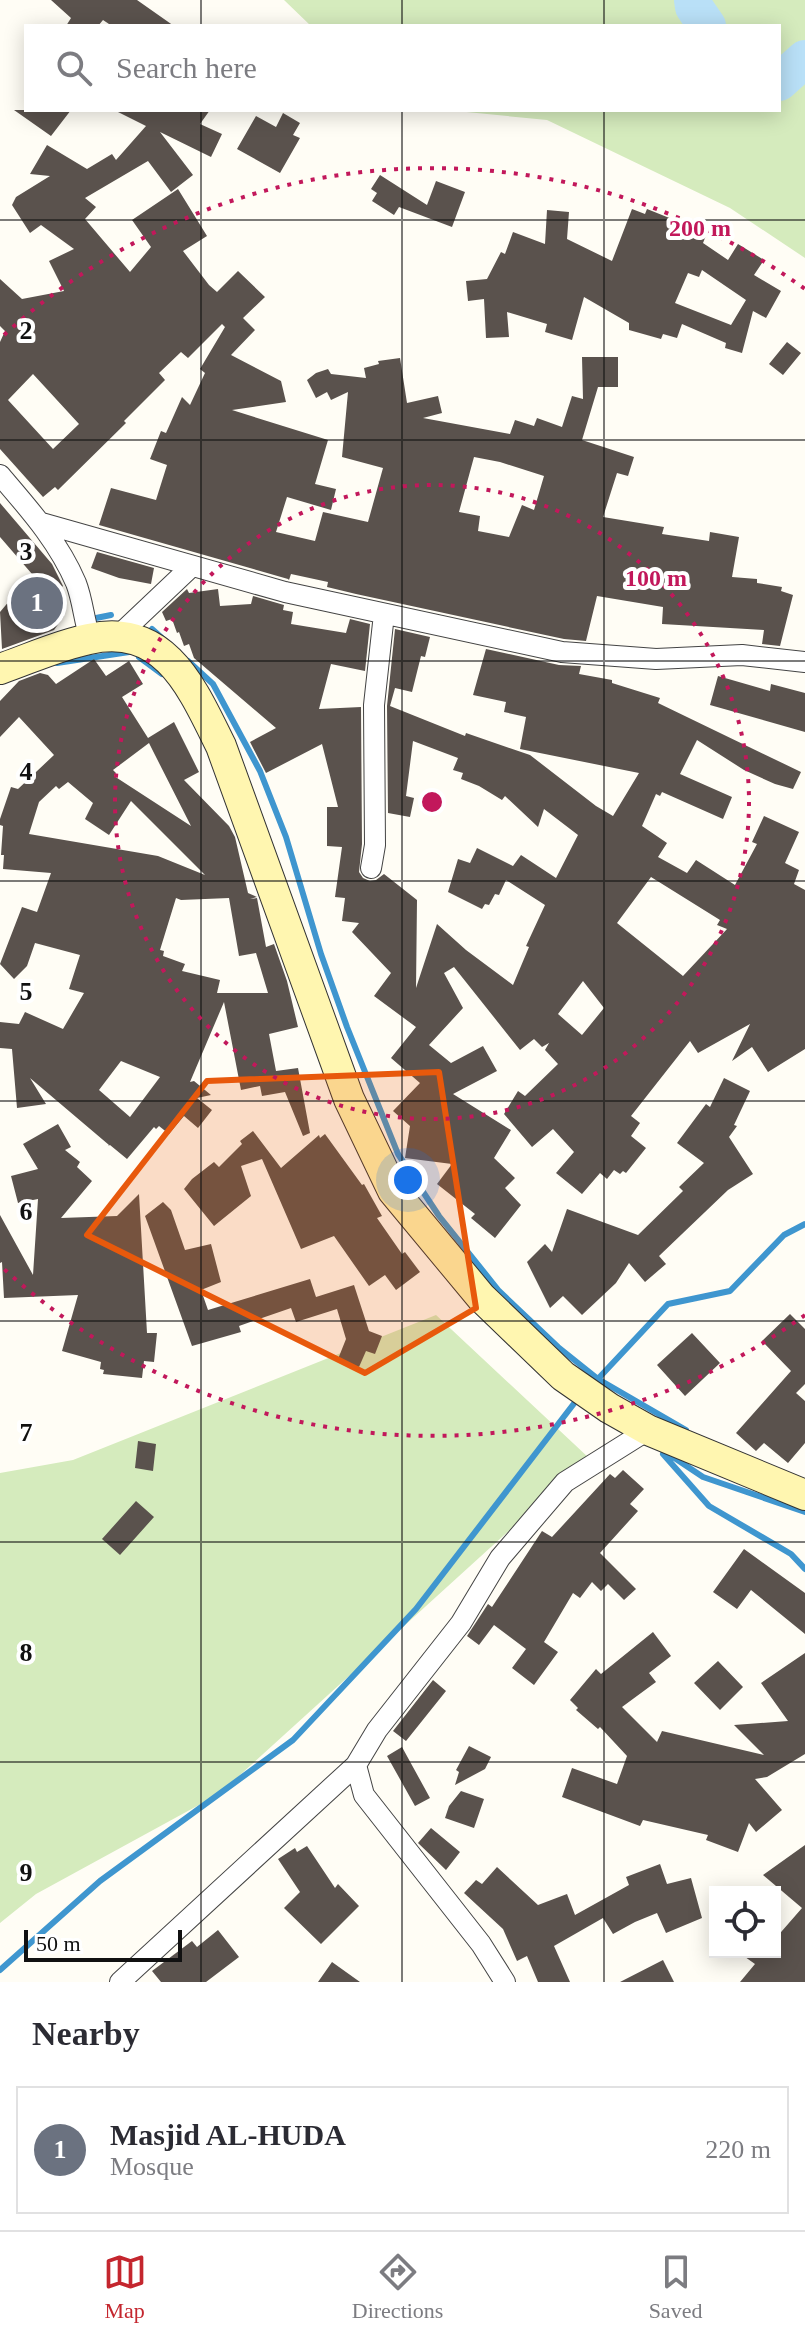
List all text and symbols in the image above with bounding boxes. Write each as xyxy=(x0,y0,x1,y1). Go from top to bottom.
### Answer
search box xyxy=(24,24,781,112)
icon: search xyxy=(52,46,96,90)
text: Search here xyxy=(116,51,257,84)
text: 200 m xyxy=(669,215,731,241)
text: 2 xyxy=(20,316,33,345)
text: 3 xyxy=(20,537,33,566)
text: 100 m xyxy=(625,565,687,591)
pin: 1 xyxy=(11,573,63,633)
text: 4 xyxy=(20,757,33,786)
centre of rings xyxy=(418,788,446,816)
text: 5 xyxy=(20,977,33,1006)
your location xyxy=(388,1160,428,1200)
text: 6 xyxy=(20,1197,33,1226)
text: 7 xyxy=(20,1418,33,1447)
text: 8 xyxy=(20,1638,33,1667)
text: 9 xyxy=(20,1858,33,1887)
map controls xyxy=(709,1886,781,1958)
button: locate xyxy=(709,1886,781,1958)
scale bar xyxy=(24,1926,182,1962)
text: 50 m xyxy=(36,1931,81,1956)
text: Nearby xyxy=(32,2015,140,2052)
text: Masjid AL-HUDA xyxy=(110,2118,346,2151)
text: 1 xyxy=(54,2135,67,2164)
text: 220 m xyxy=(705,2135,771,2164)
text: Mosque xyxy=(110,2152,194,2181)
tab: Map xyxy=(103,2250,147,2324)
tab: Directions xyxy=(352,2250,443,2324)
tab: Saved xyxy=(649,2250,702,2324)

